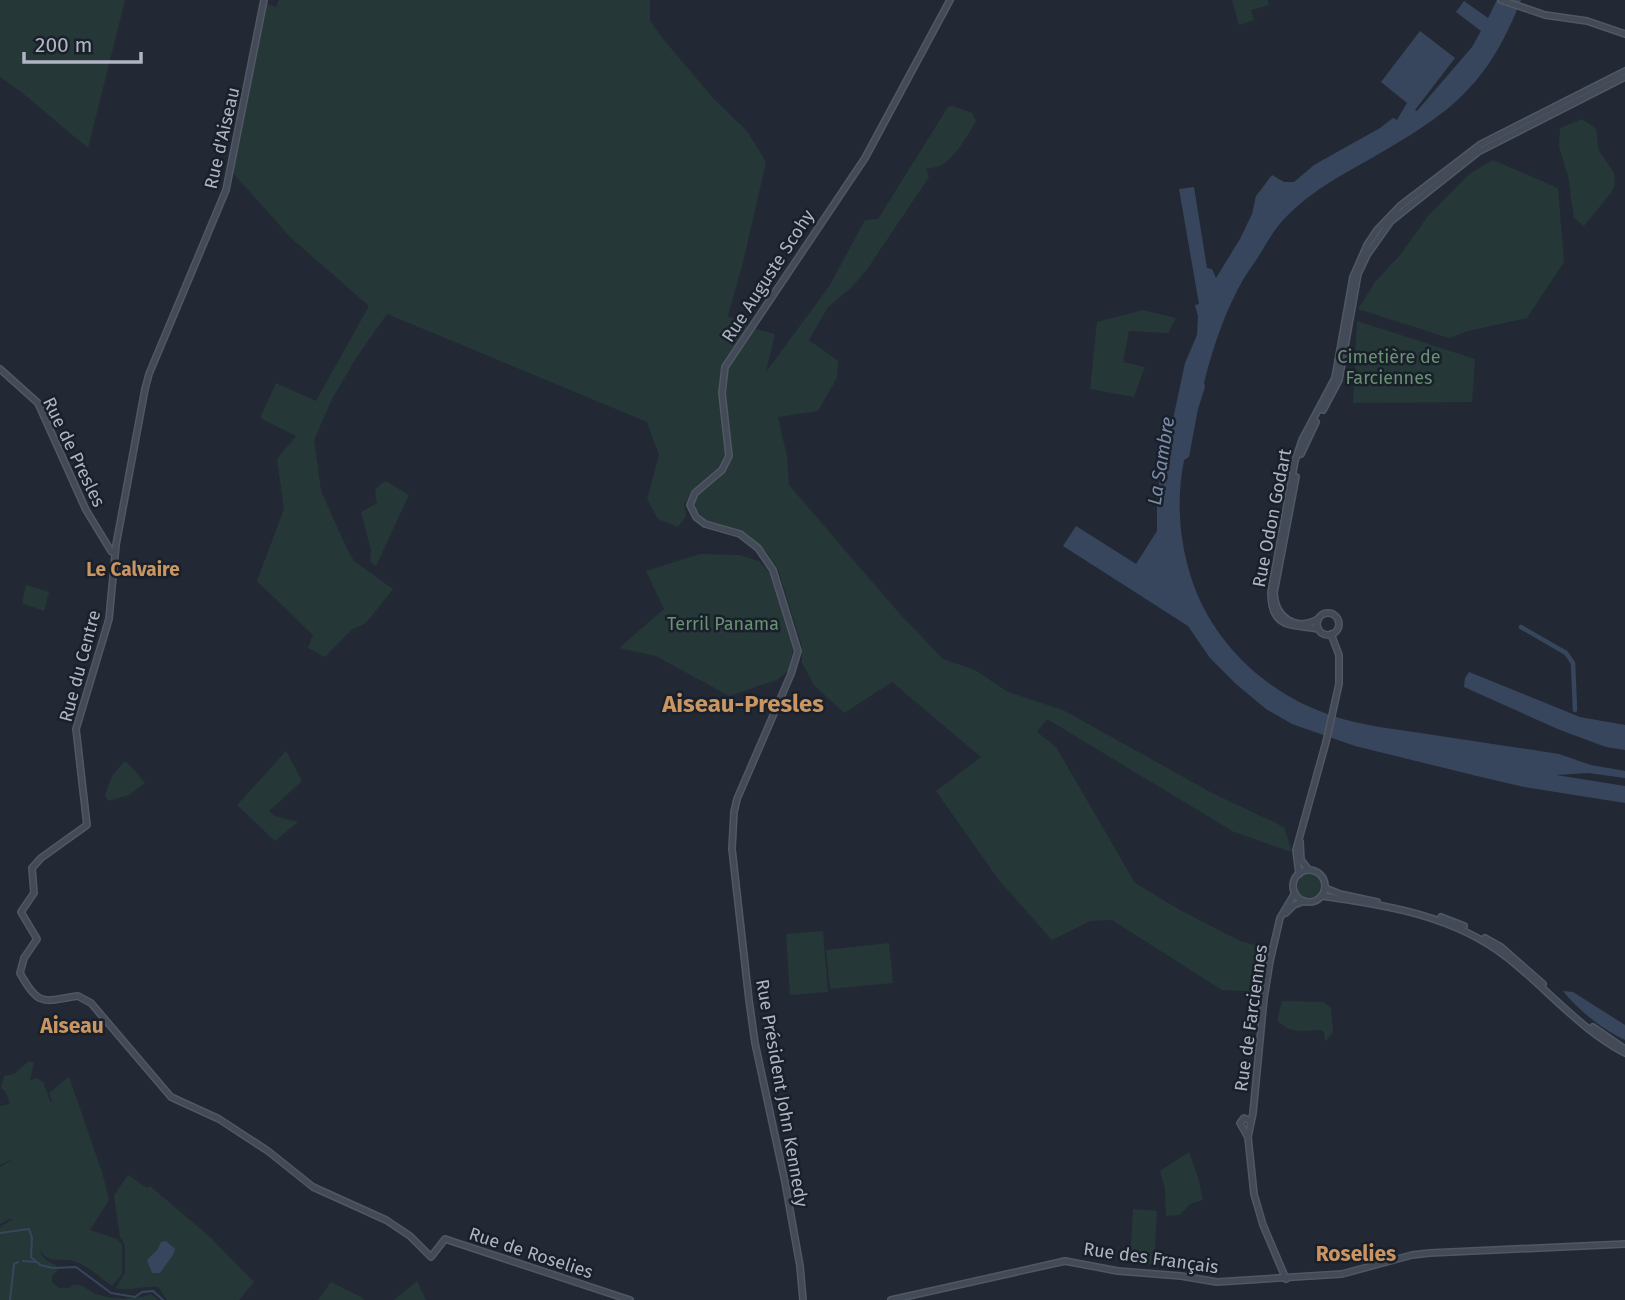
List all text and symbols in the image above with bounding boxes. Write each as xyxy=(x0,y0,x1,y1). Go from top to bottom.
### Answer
scale bar xyxy=(24,21,142,65)
text: 200 m xyxy=(35,32,92,58)
street label: Rue d'Aiseau xyxy=(200,85,244,191)
street label: Rue Auguste Scohy xyxy=(717,206,819,346)
park label: Cimetière de Farciennes xyxy=(1337,346,1441,389)
street label: Rue de Presles xyxy=(38,394,110,510)
water label: La Sambre xyxy=(1143,415,1179,507)
street label: Rue Odon Godart xyxy=(1248,446,1296,589)
district label: Le Calvaire xyxy=(86,558,180,581)
street label: Rue du Centre xyxy=(55,608,105,724)
park label: Terril Panama xyxy=(667,613,779,635)
district label: Aiseau-Presles xyxy=(661,690,824,718)
street label: Rue de Farciennes xyxy=(1230,943,1272,1093)
street label: Rue Président John Kennedy xyxy=(751,977,813,1209)
district label: Aiseau xyxy=(39,1013,104,1039)
street label: Rue de Roselies xyxy=(466,1223,596,1283)
street label: Rue des Français xyxy=(1082,1238,1220,1278)
district label: Roselies xyxy=(1316,1241,1396,1267)

